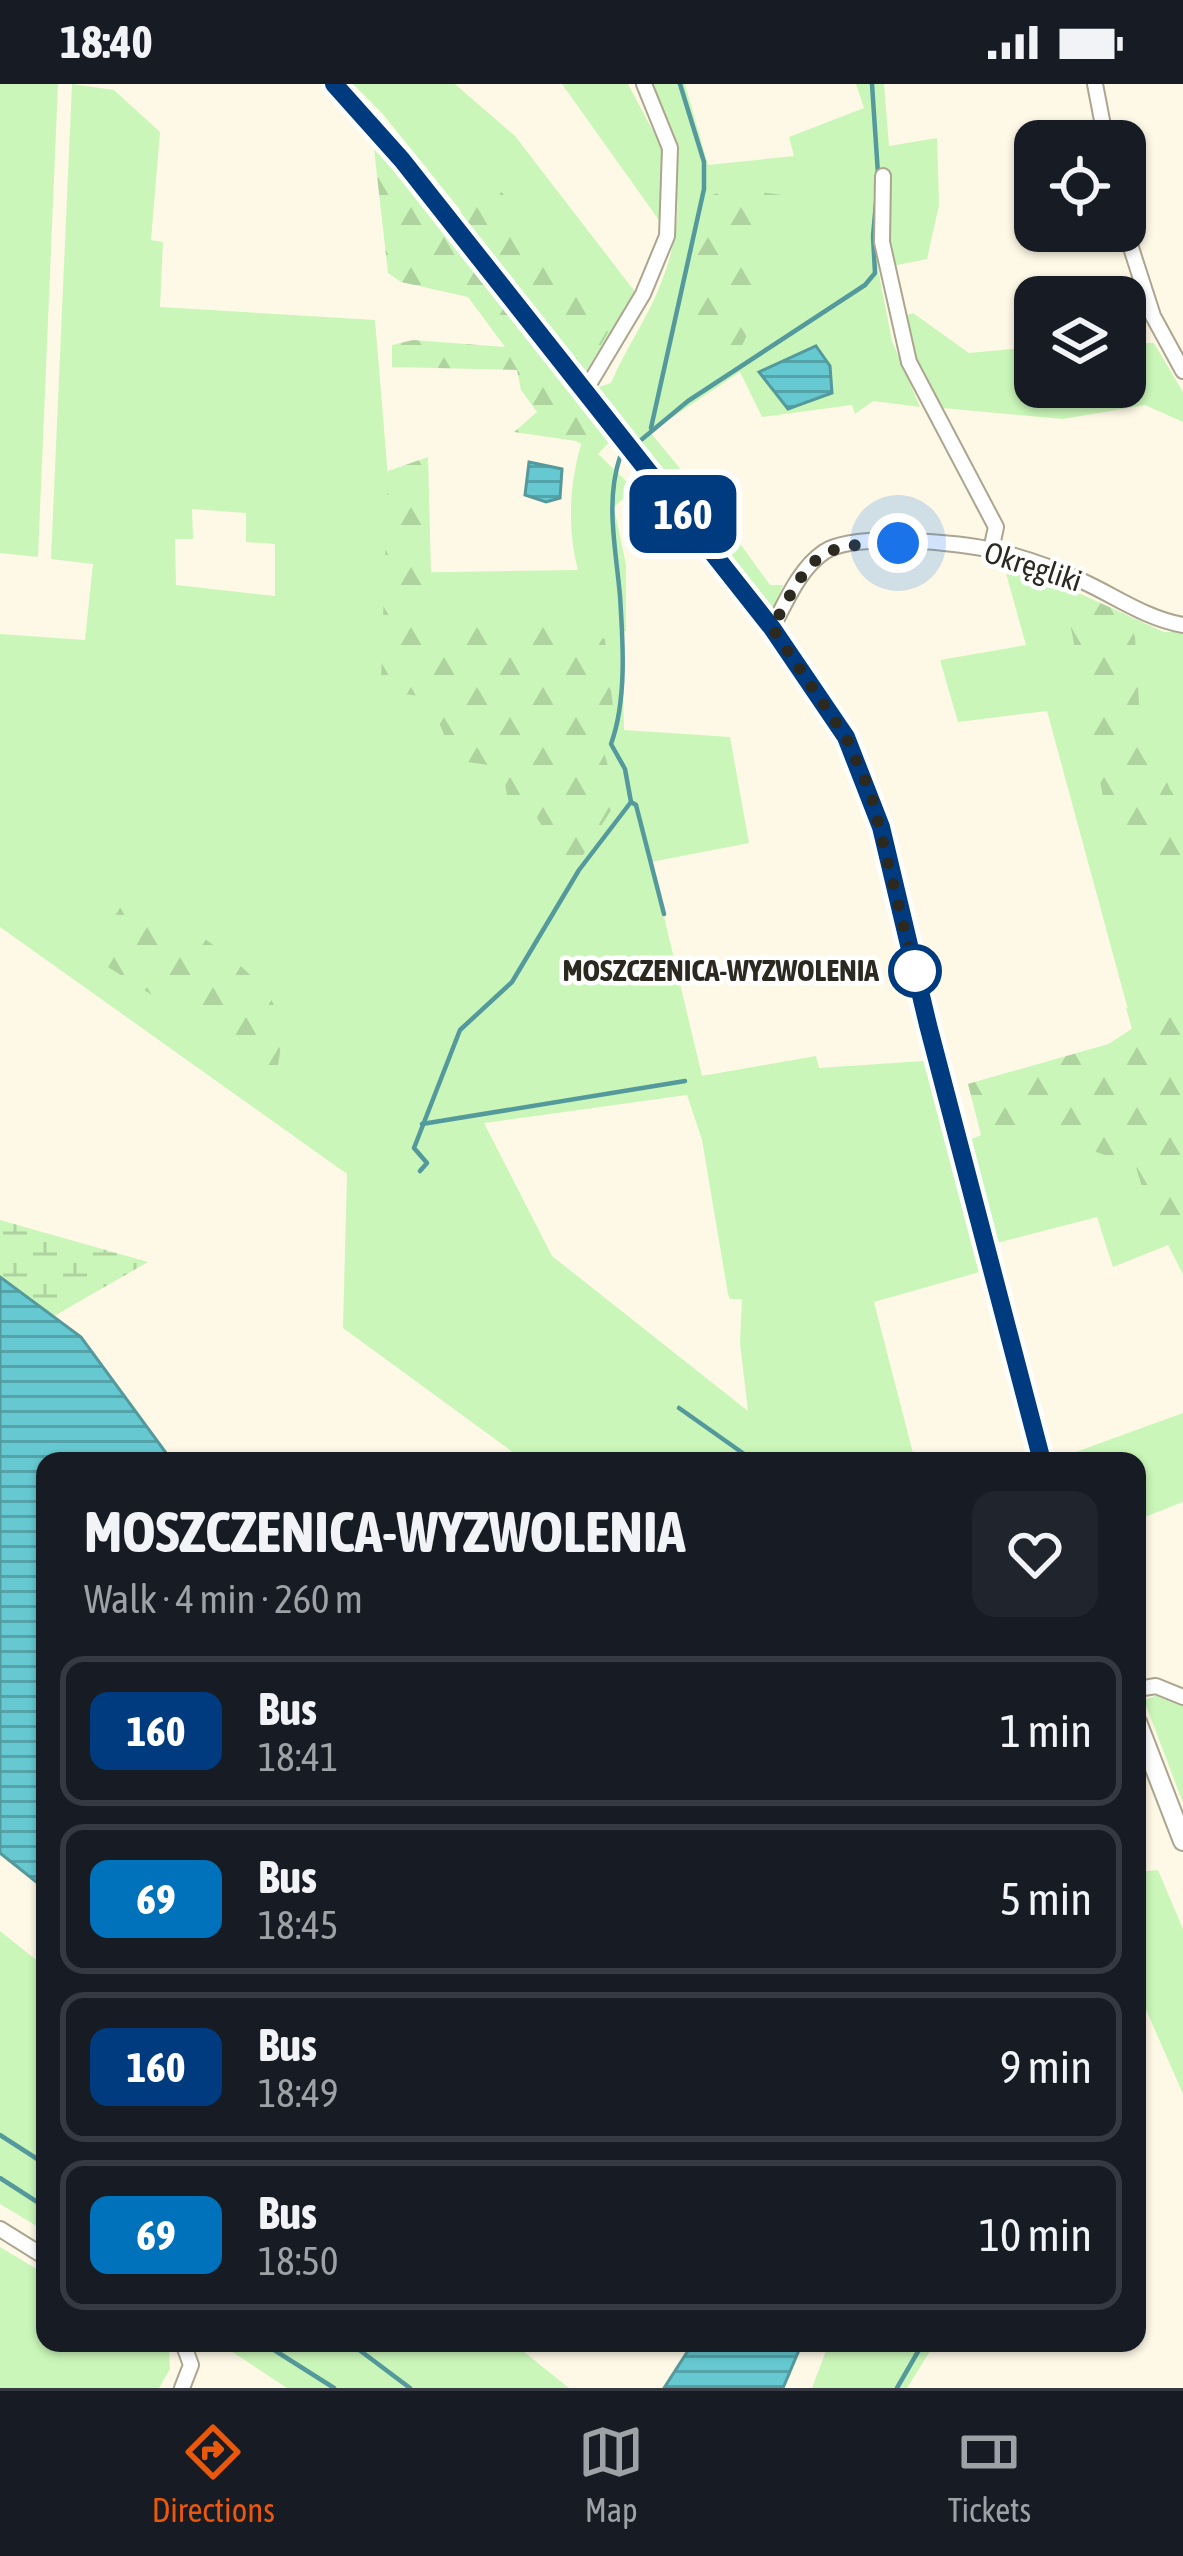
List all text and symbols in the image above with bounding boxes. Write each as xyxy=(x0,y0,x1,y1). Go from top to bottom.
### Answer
text: 18:40 xyxy=(60,16,153,68)
map controls xyxy=(1014,120,1146,408)
button: locate xyxy=(1014,120,1146,252)
button: layers xyxy=(1014,276,1146,408)
line badge: 160 xyxy=(614,475,752,553)
text: 160 xyxy=(653,490,713,538)
your location xyxy=(868,513,928,573)
street label: Okręgliki xyxy=(980,534,1086,598)
marker: MOSZCZENICA-WYZWOLENIA xyxy=(890,946,940,996)
place label: MOSZCZENICA-WYZWOLENIA xyxy=(562,953,879,987)
button: heart xyxy=(972,1491,1098,1617)
text: MOSZCZENICA-WYZWOLENIA xyxy=(84,1499,685,1564)
text: Walk · 4 min · 260 m xyxy=(84,1577,363,1621)
text: Bus xyxy=(258,1683,317,1735)
text: 1 min xyxy=(1000,1705,1092,1757)
text: 160 xyxy=(126,1707,186,1755)
text: 18:41 xyxy=(258,1735,338,1779)
text: Bus xyxy=(258,1851,317,1903)
text: 5 min xyxy=(1000,1873,1092,1925)
text: 69 xyxy=(136,1875,176,1923)
text: 18:45 xyxy=(258,1903,338,1947)
text: Bus xyxy=(258,2019,317,2071)
text: 9 min xyxy=(1000,2041,1092,2093)
text: 160 xyxy=(126,2043,186,2091)
text: 18:49 xyxy=(258,2071,338,2115)
text: Bus xyxy=(258,2187,317,2239)
text: 10 min xyxy=(979,2209,1092,2261)
text: 69 xyxy=(136,2211,176,2259)
text: 18:50 xyxy=(258,2239,338,2283)
tab: Directions xyxy=(152,2419,275,2529)
tab: Map xyxy=(578,2419,644,2529)
tab: Tickets xyxy=(948,2419,1031,2529)

